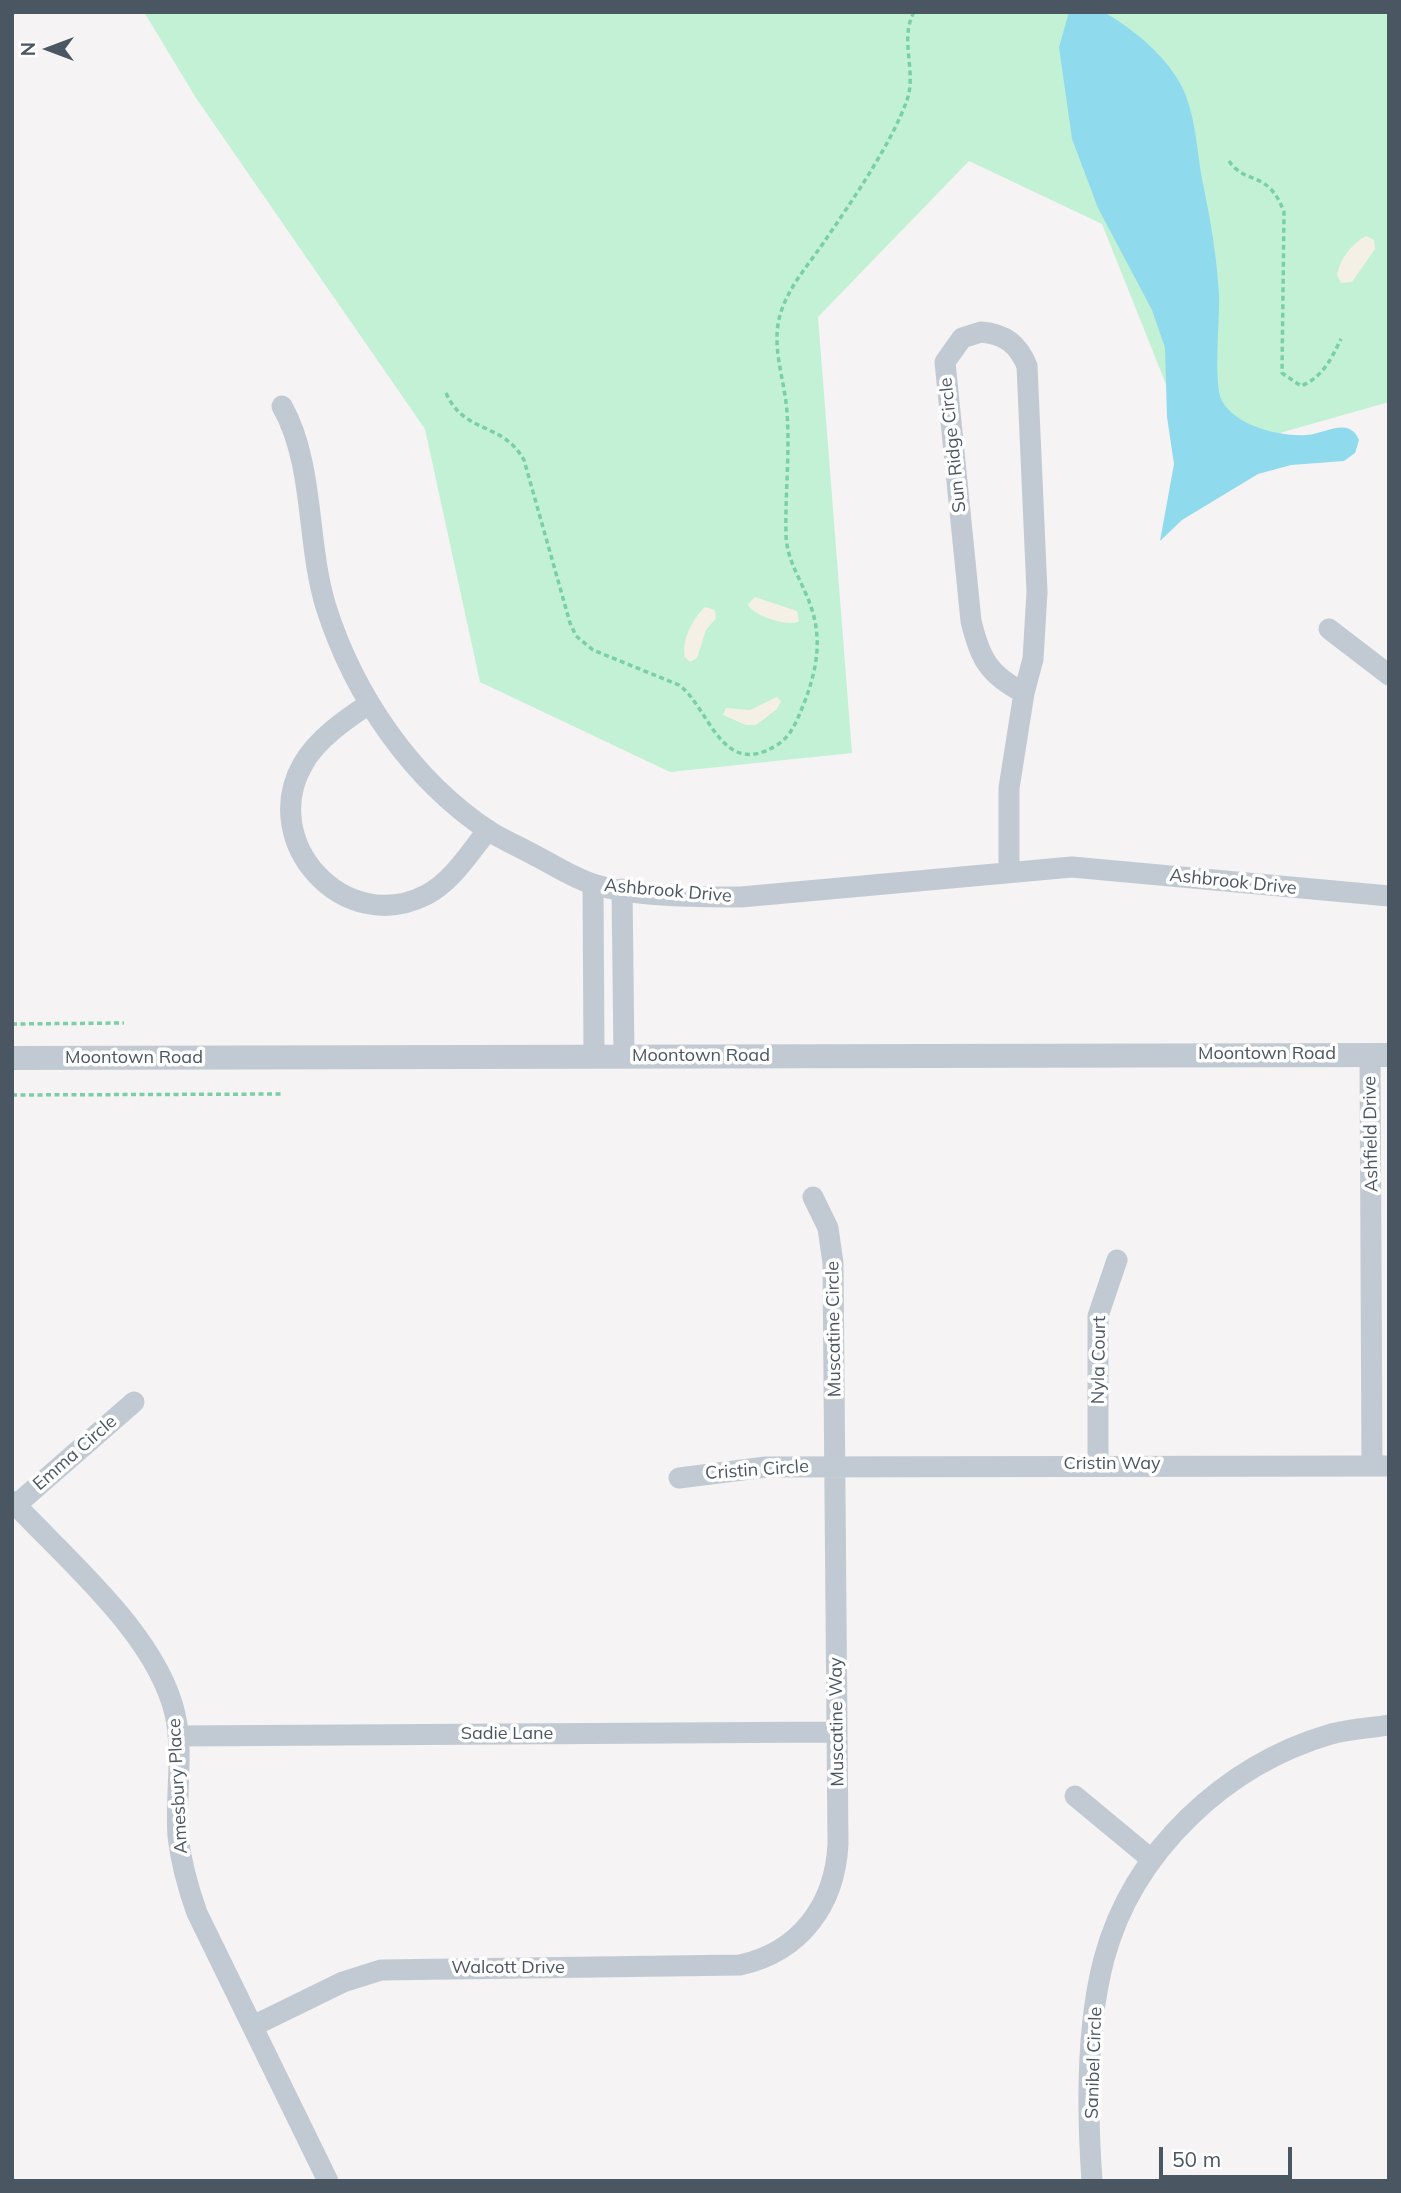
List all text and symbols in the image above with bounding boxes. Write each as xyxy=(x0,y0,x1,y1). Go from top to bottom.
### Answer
north arrow xyxy=(14,14,84,84)
text: N xyxy=(16,42,40,56)
street label: Sun Ridge Circle xyxy=(935,376,971,514)
street label: Ashbrook Drive xyxy=(1168,865,1298,899)
street label: Ashbrook Drive xyxy=(603,875,733,907)
street label: Moontown Road xyxy=(1198,1043,1336,1065)
street label: Moontown Road xyxy=(632,1045,770,1067)
street label: Moontown Road xyxy=(65,1047,203,1069)
street label: Ashfield Drive xyxy=(1359,1076,1383,1192)
street label: Muscatine Circle xyxy=(822,1261,846,1397)
street label: Nyla Court xyxy=(1087,1316,1111,1404)
street label: Emma Circle xyxy=(29,1411,121,1495)
street label: Cristin Way xyxy=(1063,1453,1161,1475)
street label: Cristin Circle xyxy=(704,1456,810,1484)
street label: Muscatine Way xyxy=(825,1657,849,1787)
street label: Amesbury Place xyxy=(164,1718,192,1854)
street label: Sadie Lane xyxy=(461,1723,553,1745)
street label: Walcott Drive xyxy=(451,1957,565,1979)
street label: Sanibel Circle xyxy=(1081,2006,1107,2120)
scale bar xyxy=(1163,2134,1296,2178)
text: 50 m xyxy=(1172,2146,1221,2172)

